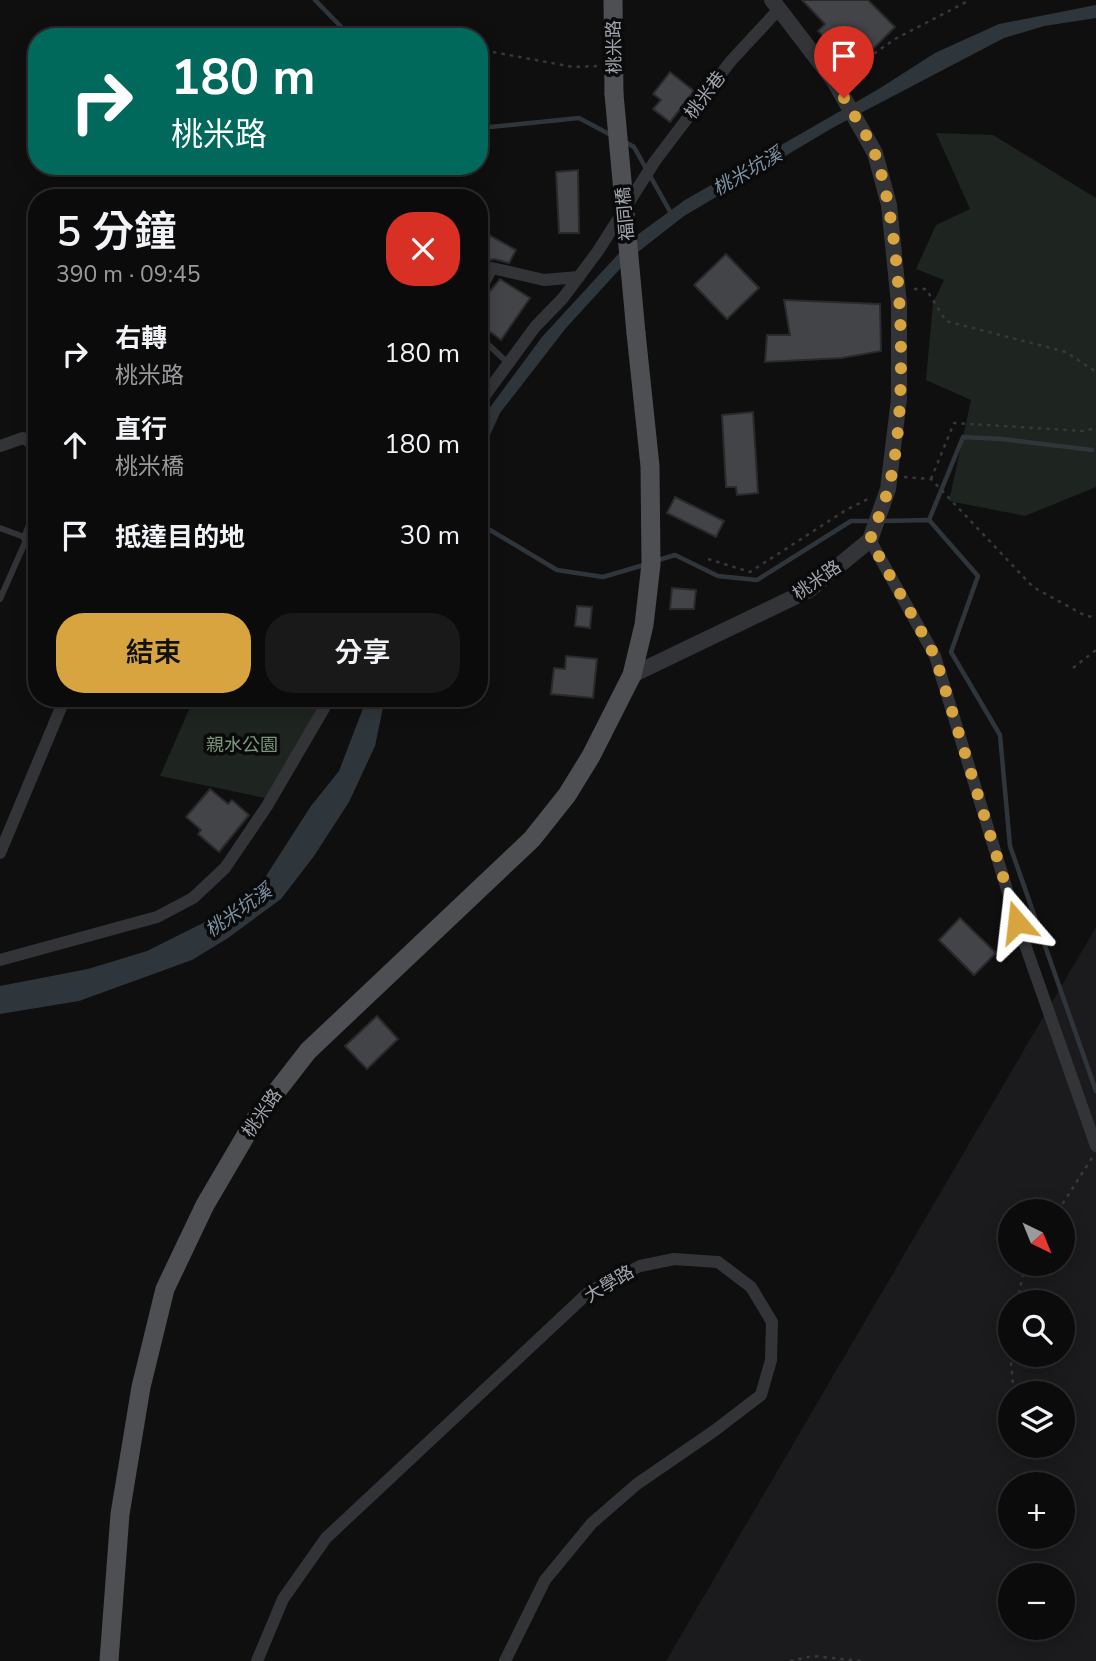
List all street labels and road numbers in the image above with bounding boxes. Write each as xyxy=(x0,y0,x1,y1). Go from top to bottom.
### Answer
street label: 桃米路 xyxy=(602,20,626,74)
street label: 桃米巷 xyxy=(679,66,731,124)
street label: 福同橋 xyxy=(611,186,639,242)
street label: 桃米路 xyxy=(788,555,846,605)
street label: 桃米路 xyxy=(237,1084,287,1142)
street label: 大學路 xyxy=(580,1260,638,1308)

